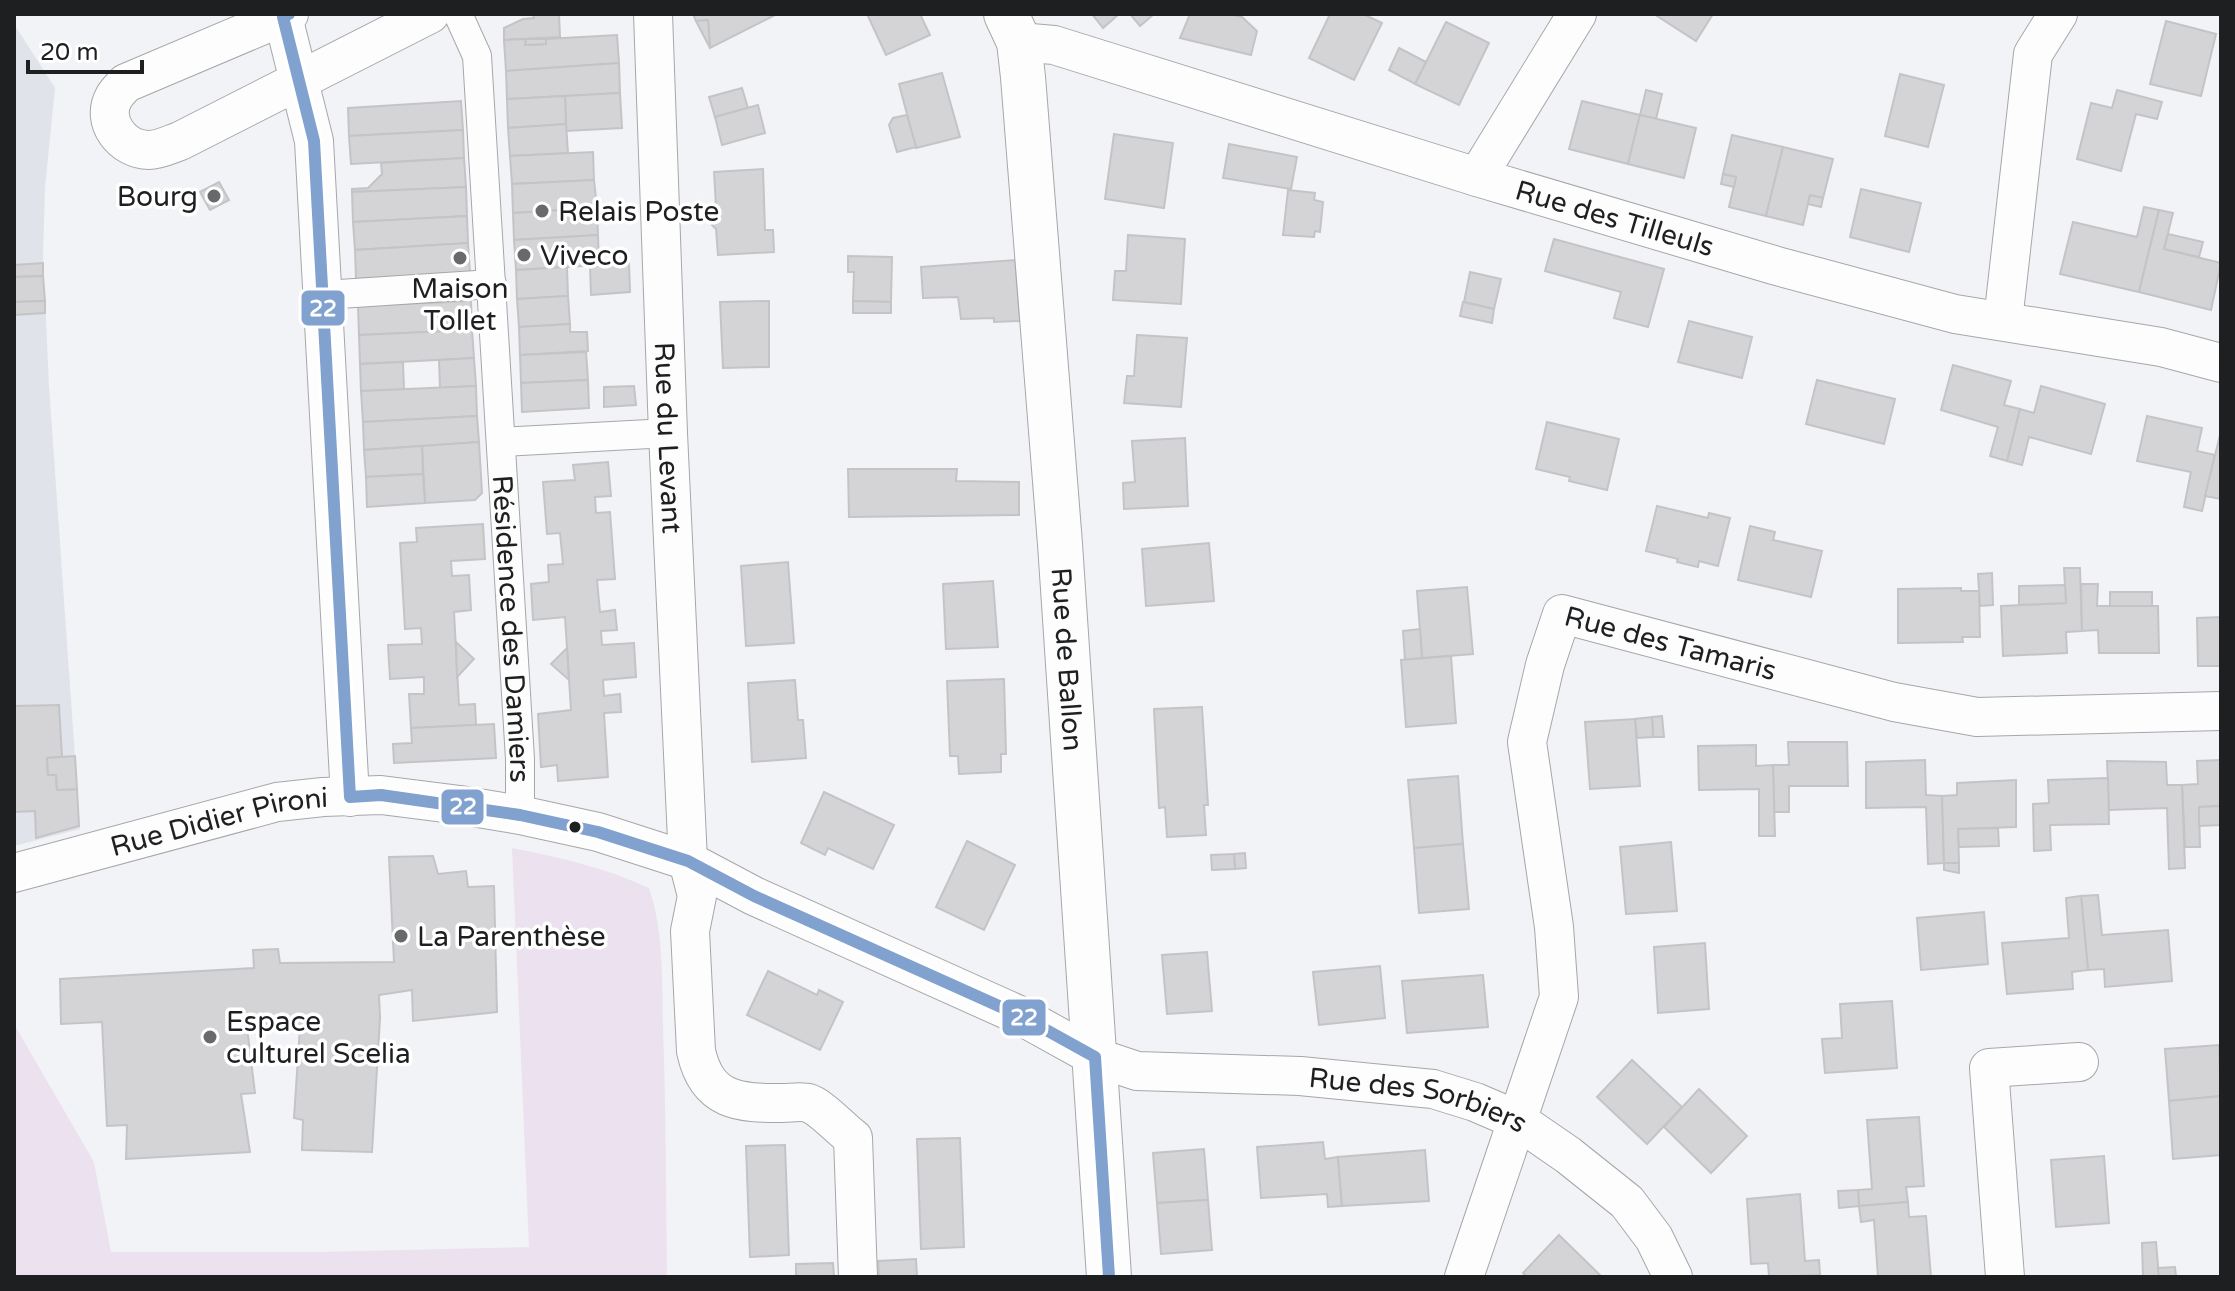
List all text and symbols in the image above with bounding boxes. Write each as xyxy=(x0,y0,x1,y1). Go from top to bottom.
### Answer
scale bar xyxy=(28,24,142,74)
text: 20 m xyxy=(40,38,98,67)
street label: Rue des Tilleuls xyxy=(1511,173,1718,264)
place label: Bourg xyxy=(117,180,198,214)
marker: Bourg xyxy=(205,187,223,205)
place label: Relais Poste xyxy=(558,195,719,229)
marker: Relais Poste xyxy=(533,202,551,220)
place label: Viveco xyxy=(540,239,628,273)
marker: Viveco xyxy=(515,246,533,264)
marker: Maison Tollet xyxy=(451,249,469,267)
place label: Maison Tollet xyxy=(411,272,509,338)
line badge: 22 xyxy=(300,289,346,327)
text: 22 xyxy=(309,296,337,322)
street label: Rue du Levant xyxy=(647,341,689,535)
street label: Résidence des Damiers xyxy=(485,474,536,783)
street label: Rue de Ballon xyxy=(1044,566,1090,752)
street label: Rue des Tamaris xyxy=(1561,599,1780,688)
street label: Rue Didier Pironi xyxy=(107,781,329,864)
line badge: 22 xyxy=(440,788,485,826)
text: 22 xyxy=(449,794,477,820)
unlabelled marker xyxy=(567,819,583,835)
place label: La Parenthèse xyxy=(417,920,606,954)
marker: La Parenthèse xyxy=(392,927,410,945)
line badge: 22 xyxy=(1001,998,1047,1037)
place label: Espace culturel Scelia xyxy=(226,1005,411,1071)
text: 22 xyxy=(1010,1005,1038,1031)
marker: Espace culturel Scelia xyxy=(201,1028,219,1046)
street label: Rue des Sorbiers xyxy=(1307,1061,1534,1140)

